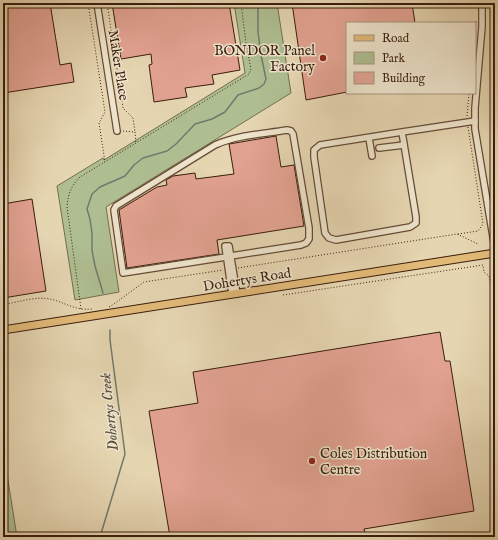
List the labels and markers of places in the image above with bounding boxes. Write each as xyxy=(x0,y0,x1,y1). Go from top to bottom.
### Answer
place label: BONDOR Panel Factory xyxy=(214,42,315,76)
marker: BONDOR Panel Factory xyxy=(318,53,328,63)
place label: Coles Distribution Centre xyxy=(320,445,428,479)
marker: Coles Distribution Centre xyxy=(307,456,317,466)

